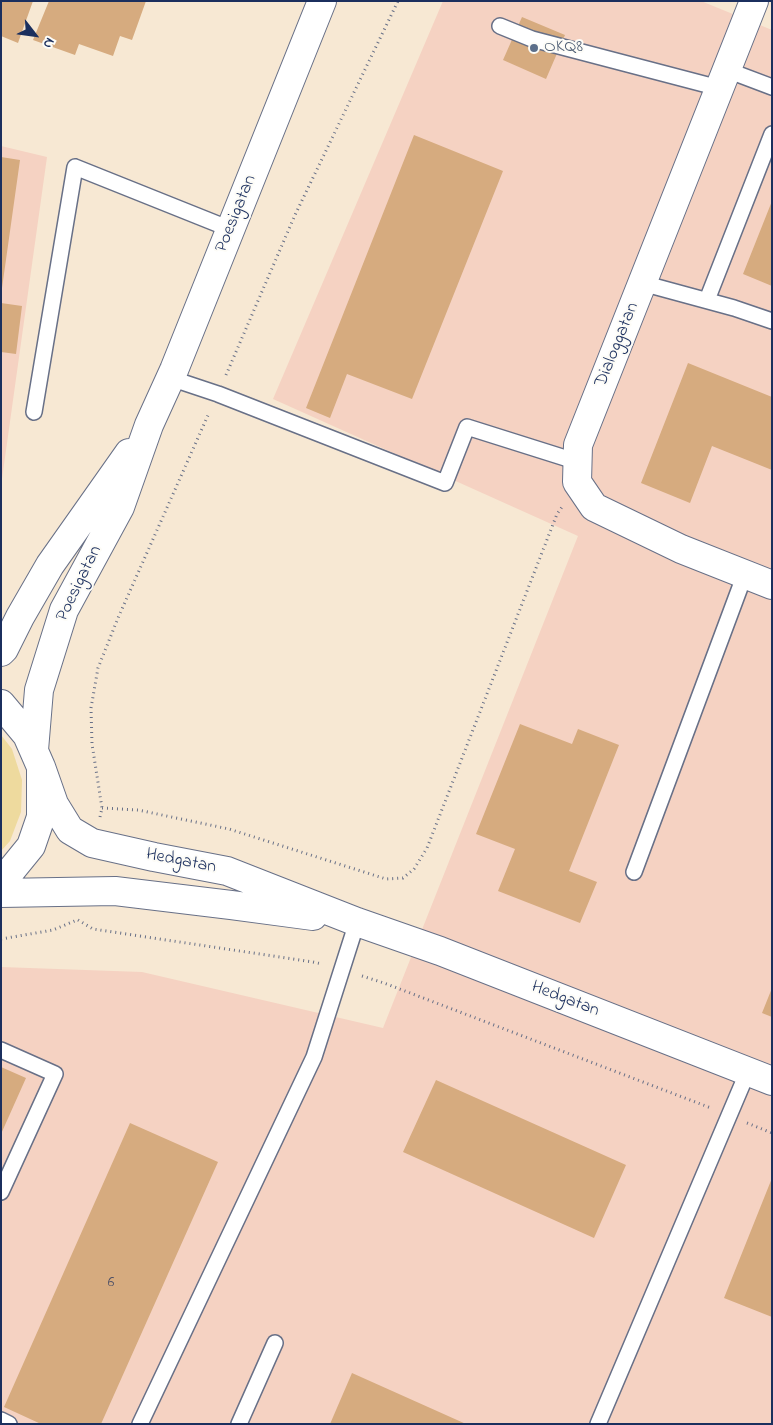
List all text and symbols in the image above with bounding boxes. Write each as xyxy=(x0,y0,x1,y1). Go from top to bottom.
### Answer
north arrow xyxy=(10,10,60,60)
text: N xyxy=(37,33,60,52)
place label: OKQ8 xyxy=(544,37,583,59)
marker: OKQ8 xyxy=(528,42,540,54)
street label: Poesigatan xyxy=(212,172,262,256)
street label: Dialoggatan xyxy=(591,300,645,390)
street label: Poesigatan xyxy=(52,543,108,625)
street label: Hedgatan xyxy=(144,845,218,879)
street label: Hedgatan xyxy=(528,977,602,1023)
house number: 6 xyxy=(108,1275,114,1293)

